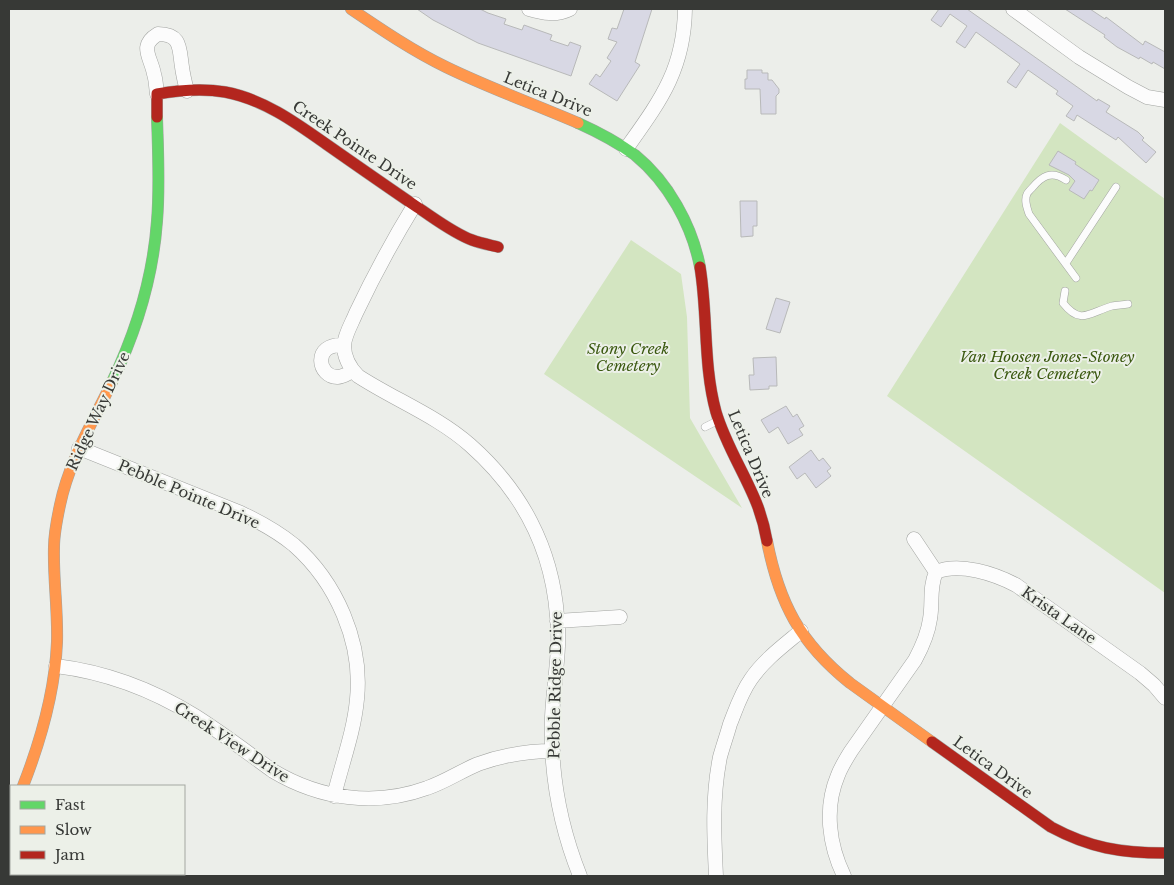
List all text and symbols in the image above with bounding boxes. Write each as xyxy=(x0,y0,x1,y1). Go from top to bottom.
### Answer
street label: Letica Drive xyxy=(501,68,595,120)
street label: Creek Pointe Drive xyxy=(289,96,421,194)
park label: Stony Creek Cemetery xyxy=(587,339,669,375)
park label: Van Hoosen Jones-Stoney Creek Cemetery xyxy=(959,347,1135,383)
street label: Ridge Way Drive xyxy=(62,349,134,473)
street label: Letica Drive xyxy=(724,407,778,501)
street label: Pebble Pointe Drive xyxy=(115,455,263,533)
street label: Krista Lane xyxy=(1018,582,1100,648)
street label: Pebble Ridge Drive xyxy=(544,611,566,759)
street label: Creek View Drive xyxy=(171,698,293,786)
street label: Letica Drive xyxy=(950,732,1036,802)
legend xyxy=(10,785,185,875)
text: Fast xyxy=(55,795,86,814)
text: Slow xyxy=(55,820,92,839)
text: Jam xyxy=(53,845,85,864)

